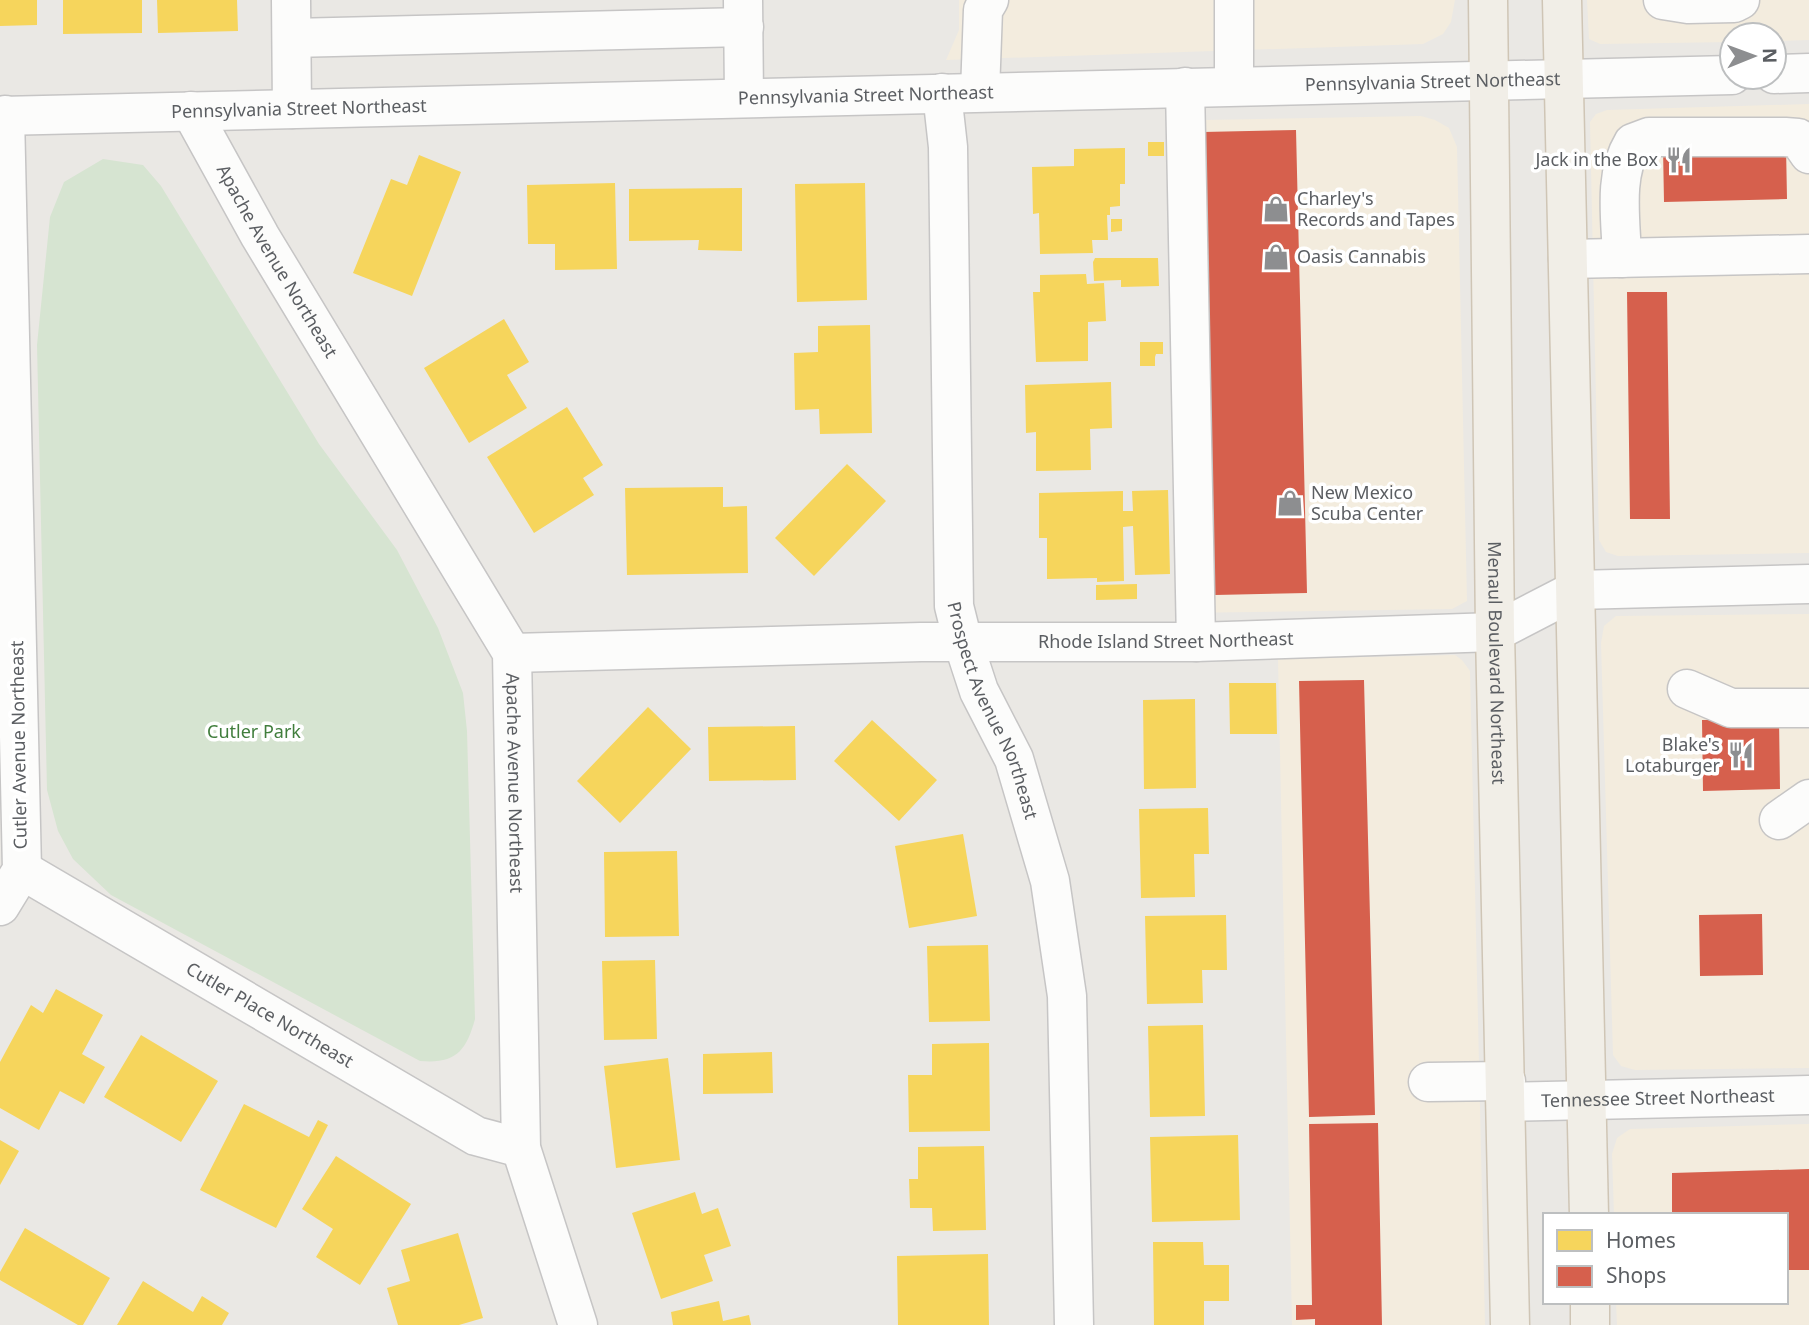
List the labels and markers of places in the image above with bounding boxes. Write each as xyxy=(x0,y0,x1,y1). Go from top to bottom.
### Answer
restaurant icon: Jack in the Box xyxy=(1664,145,1694,175)
place label: Jack in the Box xyxy=(1533,147,1658,171)
place label: Charley's Records and Tapes xyxy=(1297,186,1455,231)
shop icon: Charley's Records and Tapes xyxy=(1261,194,1291,224)
shop icon: Oasis Cannabis xyxy=(1261,242,1291,272)
place label: Oasis Cannabis xyxy=(1297,244,1426,268)
place label: New Mexico Scuba Center xyxy=(1311,480,1424,525)
shop icon: New Mexico Scuba Center xyxy=(1275,488,1305,518)
place label: Blake's Lotaburger xyxy=(1625,732,1721,777)
restaurant icon: Blake's Lotaburger xyxy=(1726,740,1756,770)

